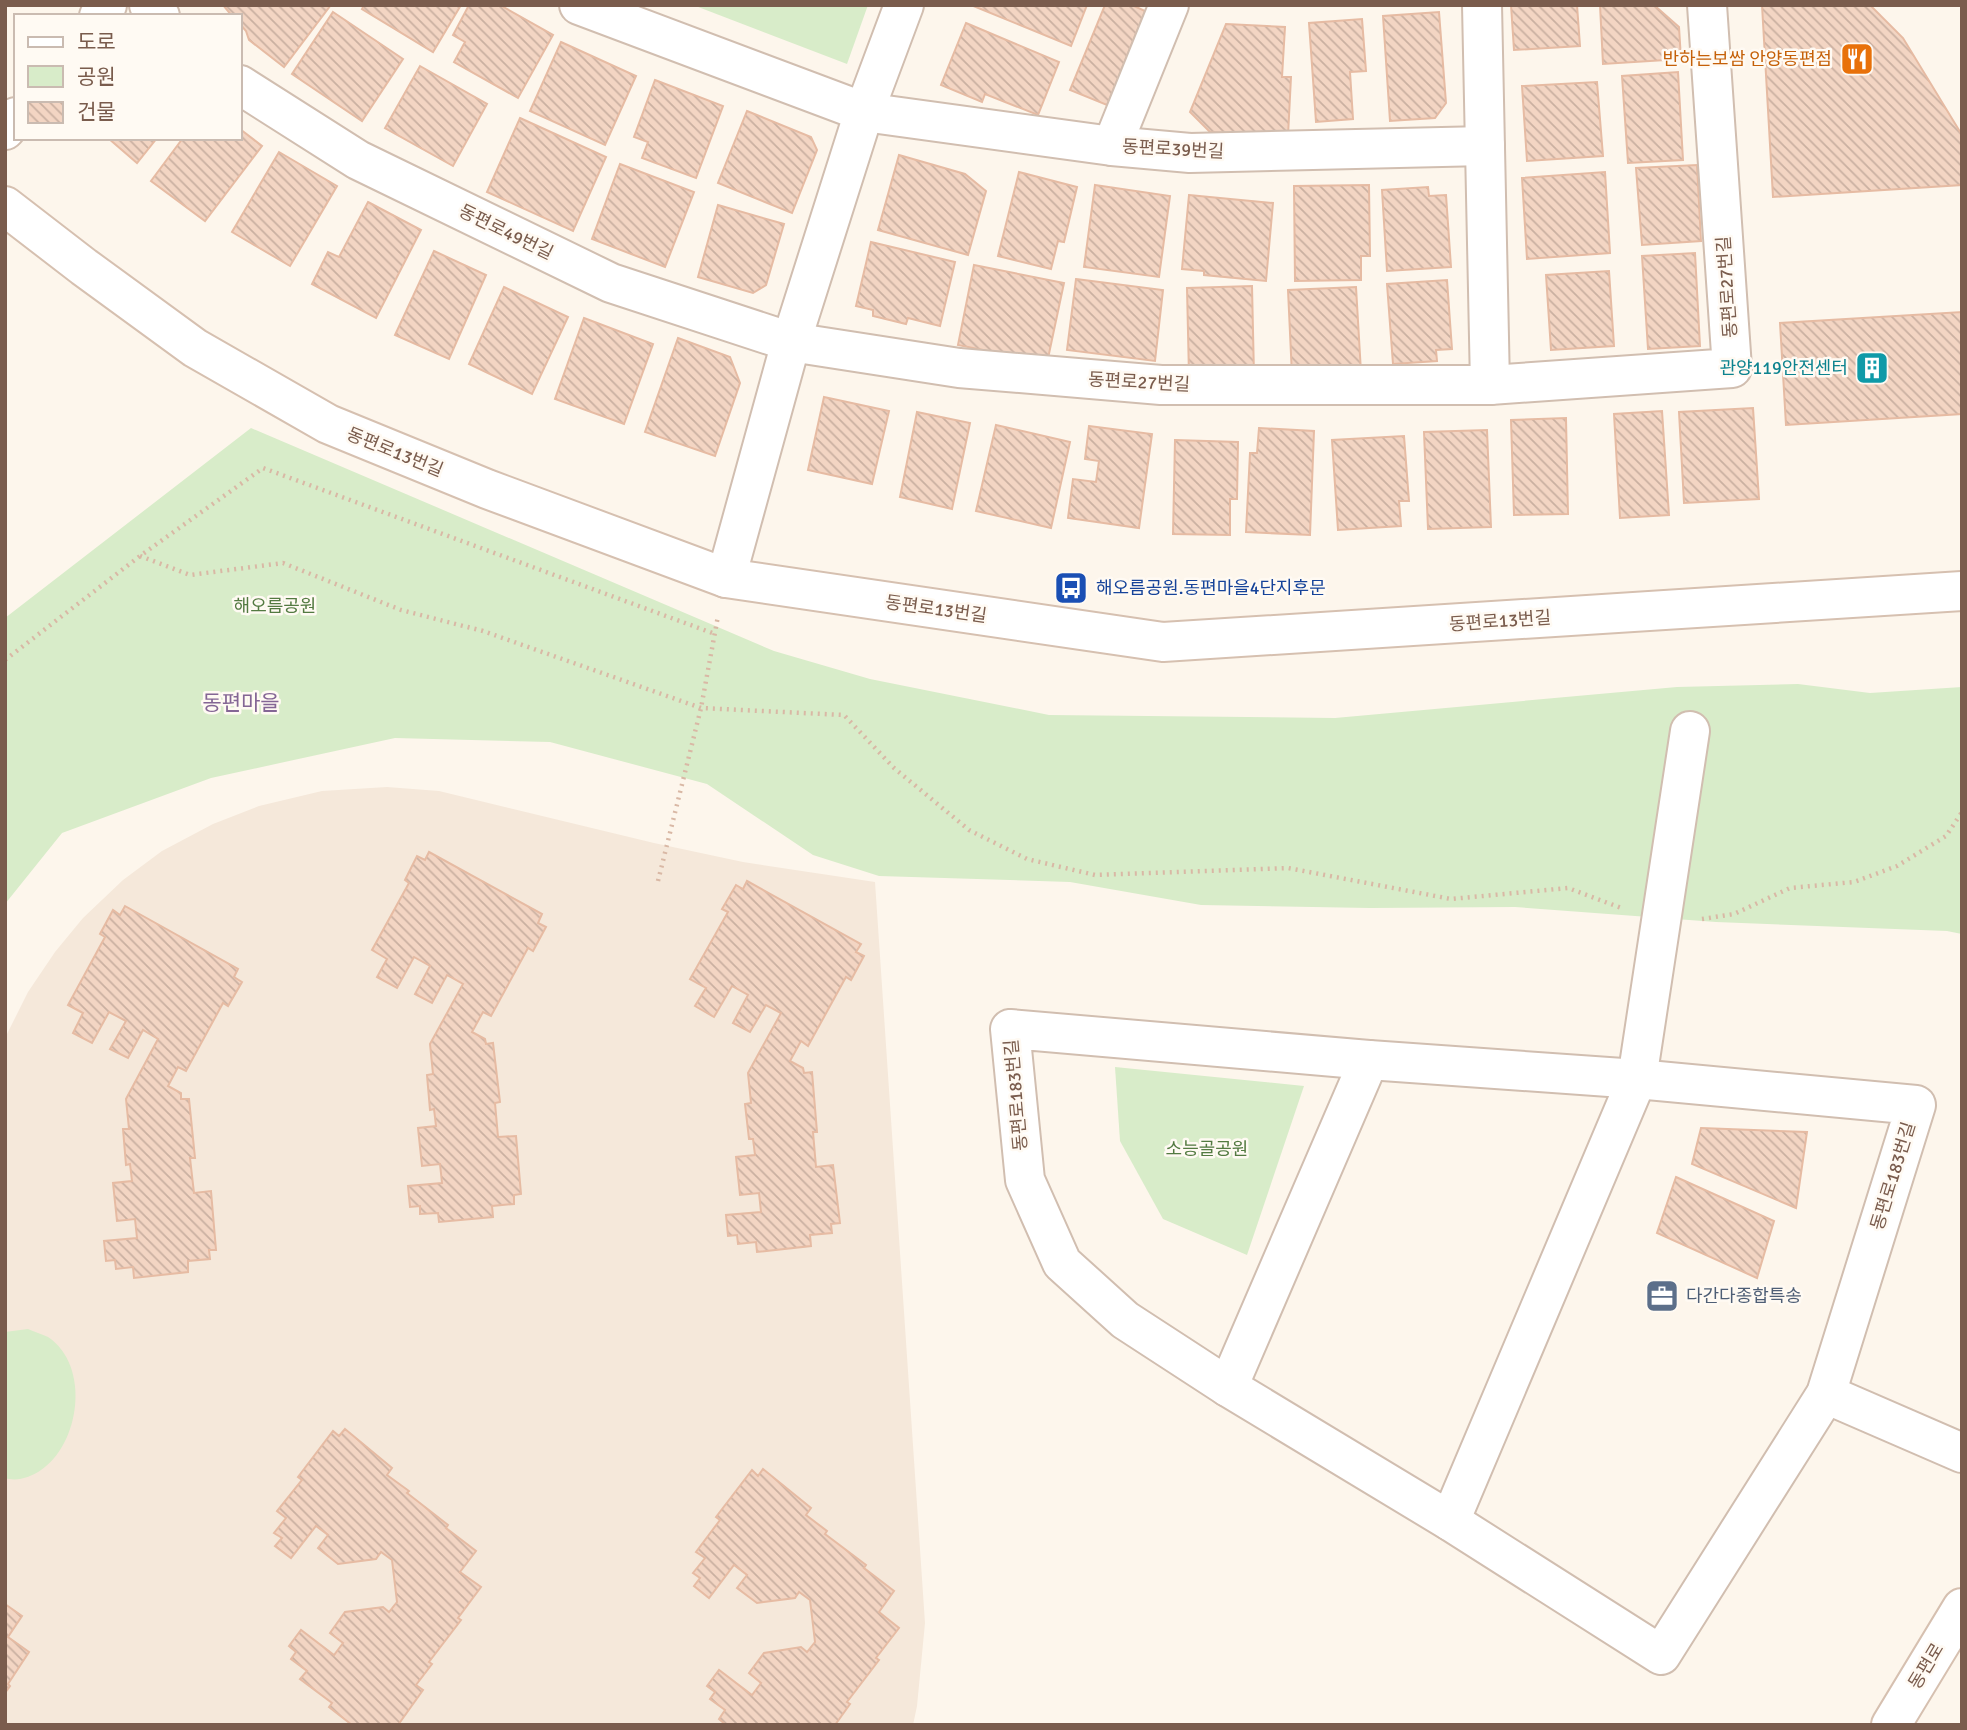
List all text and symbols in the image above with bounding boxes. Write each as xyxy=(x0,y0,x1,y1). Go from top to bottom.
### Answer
legend xyxy=(14,14,242,140)
text: 도로 xyxy=(77,29,116,55)
restaurant icon: 반하는보쌈 안양동편점 xyxy=(1838,40,1876,78)
place label: 반하는보쌈 안양동편점 xyxy=(1662,48,1832,70)
text: 공원 xyxy=(77,64,116,90)
text: 건물 xyxy=(77,99,116,125)
street label: 동편로39번길 xyxy=(1121,135,1225,163)
street label: 동편로49번길 xyxy=(455,200,557,264)
street label: 동편로27번길 xyxy=(1712,235,1742,339)
building icon: 관양119안전센터 xyxy=(1853,349,1891,387)
place label: 관양119안전센터 xyxy=(1719,357,1848,379)
street label: 동편로27번길 xyxy=(1087,368,1191,396)
street label: 동편로13번길 xyxy=(343,423,447,481)
bus stop icon: 해오름공원.동편마을4단지후문 xyxy=(1052,569,1090,607)
place label: 해오름공원.동편마을4단지후문 xyxy=(1096,577,1326,599)
street label: 동편로13번길 xyxy=(884,591,988,627)
park label: 해오름공원 xyxy=(234,595,316,617)
street label: 동편로13번길 xyxy=(1448,606,1552,636)
district label: 동편마을 xyxy=(202,690,280,716)
street label: 동편로183번길 xyxy=(1000,1038,1032,1152)
street label: 동편로183번길 xyxy=(1866,1119,1920,1233)
park label: 소능골공원 xyxy=(1166,1138,1248,1160)
office icon: 다간다종합특송 xyxy=(1643,1277,1681,1315)
place label: 다간다종합특송 xyxy=(1686,1285,1802,1307)
street label: 동편로 xyxy=(1904,1639,1948,1693)

